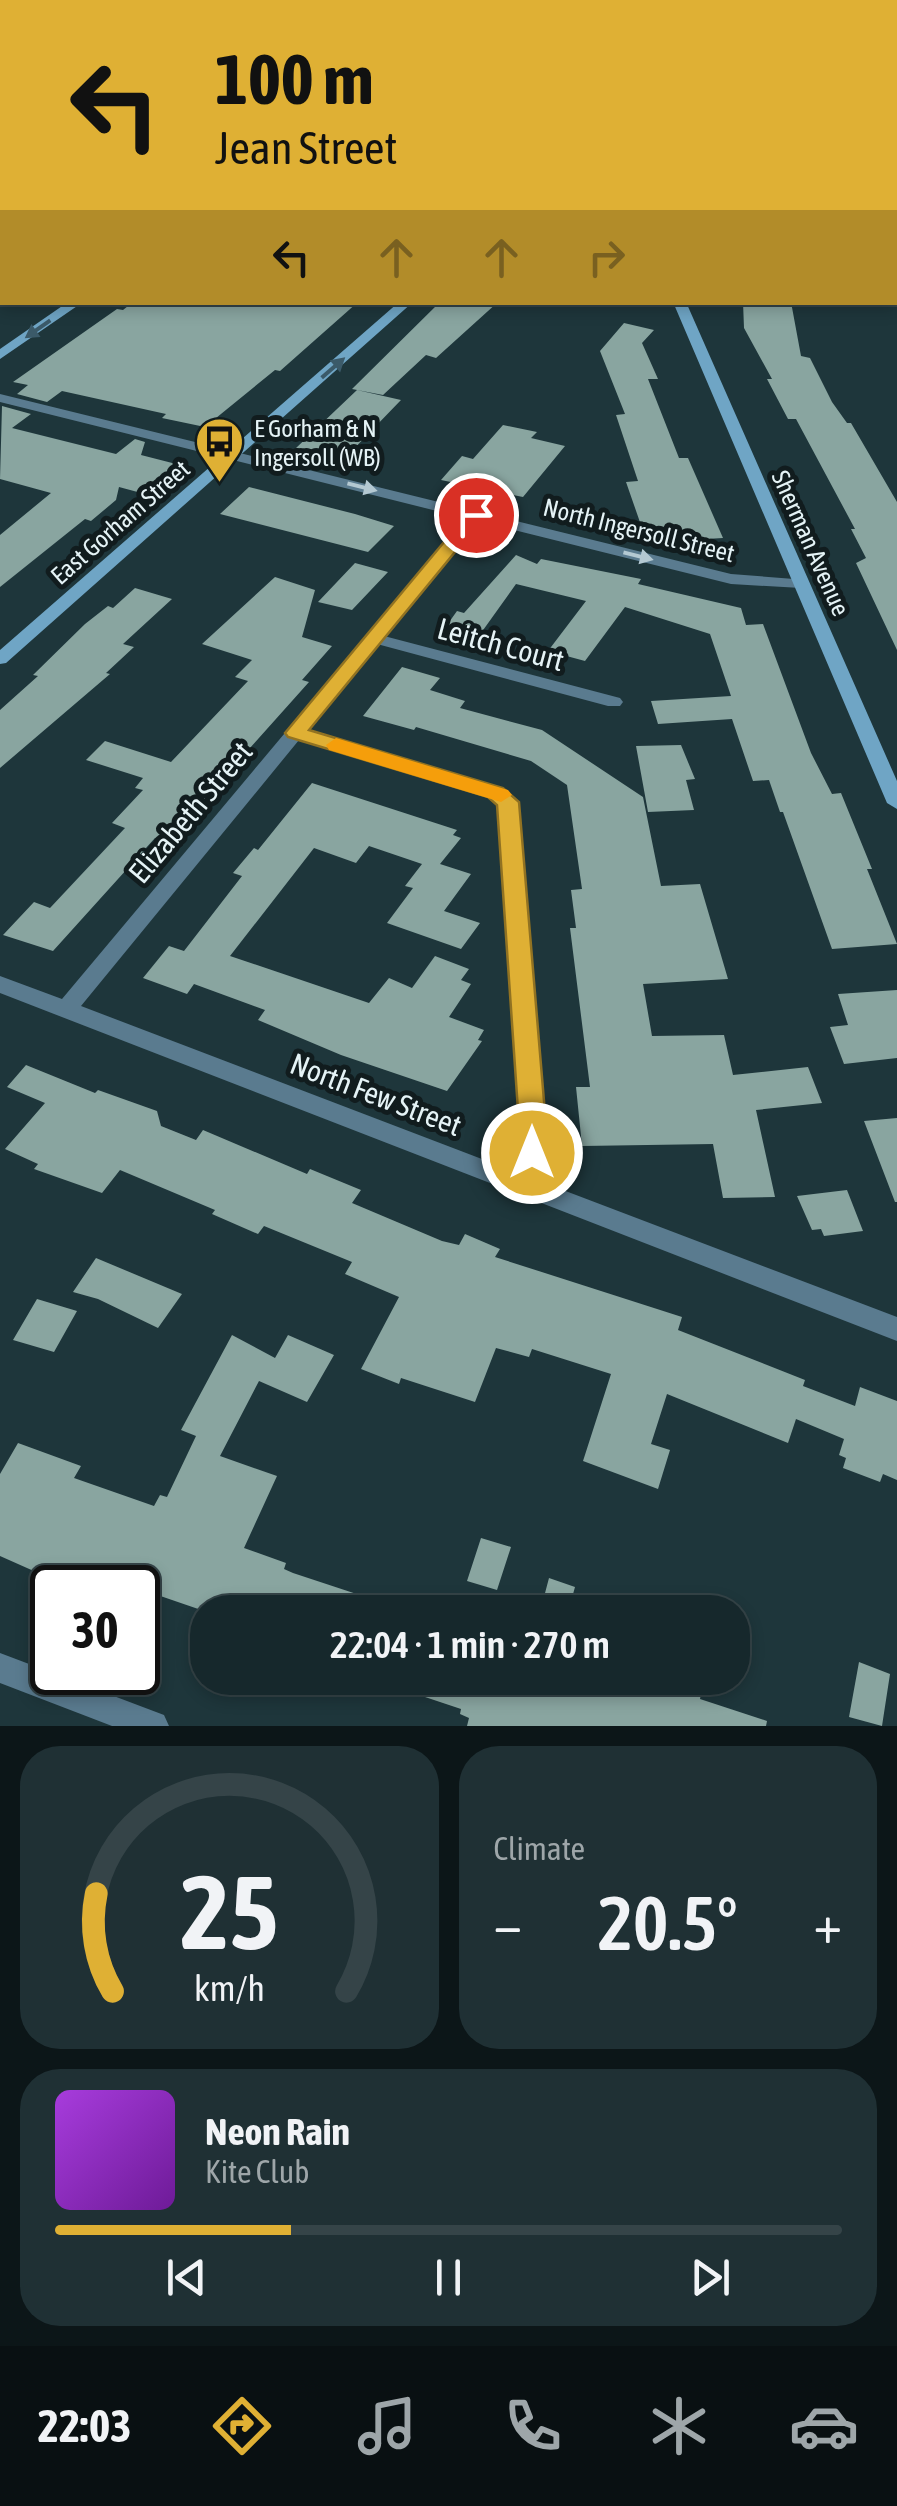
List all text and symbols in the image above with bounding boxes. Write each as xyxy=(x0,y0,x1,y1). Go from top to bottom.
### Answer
text: 100 m xyxy=(215,39,374,119)
icon: left xyxy=(50,40,180,170)
text: Jean Street xyxy=(215,122,397,174)
icon: left xyxy=(264,230,319,285)
icon: ahead xyxy=(369,230,424,285)
icon: ahead xyxy=(474,230,529,285)
icon: right xyxy=(579,230,634,285)
one-way arrow xyxy=(25,319,52,338)
one-way arrow xyxy=(320,358,345,380)
place label: E Gorham & N Ingersoll (WB) xyxy=(254,414,381,471)
bus stop icon: E Gorham & N Ingersoll (WB) xyxy=(193,416,245,484)
street label: East Gorham Street xyxy=(45,454,195,590)
street label: Sherman Avenue xyxy=(767,466,855,620)
pin xyxy=(434,473,519,558)
one-way arrow xyxy=(347,480,378,496)
icon: arrive xyxy=(449,488,504,543)
street label: North Ingersoll Street xyxy=(541,493,737,567)
one-way arrow xyxy=(623,549,654,564)
street label: Leitch Court xyxy=(434,611,568,677)
street label: Elizabeth Street xyxy=(121,735,259,889)
street label: North Few Street xyxy=(286,1046,466,1142)
position arrow xyxy=(480,1101,584,1205)
speed limit sign: 30 xyxy=(30,1565,160,1695)
text: 22:04 · 1 min · 270 m xyxy=(330,1623,610,1666)
text: Climate xyxy=(494,1830,585,1867)
text: 25 xyxy=(180,1852,278,1971)
text: 20.5° xyxy=(598,1880,738,1966)
text: − xyxy=(494,1892,522,1955)
text: + xyxy=(813,1892,842,1955)
text: km/h xyxy=(194,1968,265,2009)
text: Neon Rain xyxy=(205,2110,350,2153)
text: Kite Club xyxy=(205,2153,309,2190)
icon: previous xyxy=(159,2250,214,2305)
icon: pause xyxy=(421,2250,476,2305)
icon: next xyxy=(683,2250,738,2305)
icon: directions xyxy=(207,2391,277,2461)
icon: music xyxy=(352,2391,422,2461)
icon: phone xyxy=(498,2391,568,2461)
icon: climate xyxy=(644,2391,714,2461)
icon: car xyxy=(789,2391,859,2461)
text: 22:03 xyxy=(38,2400,131,2452)

